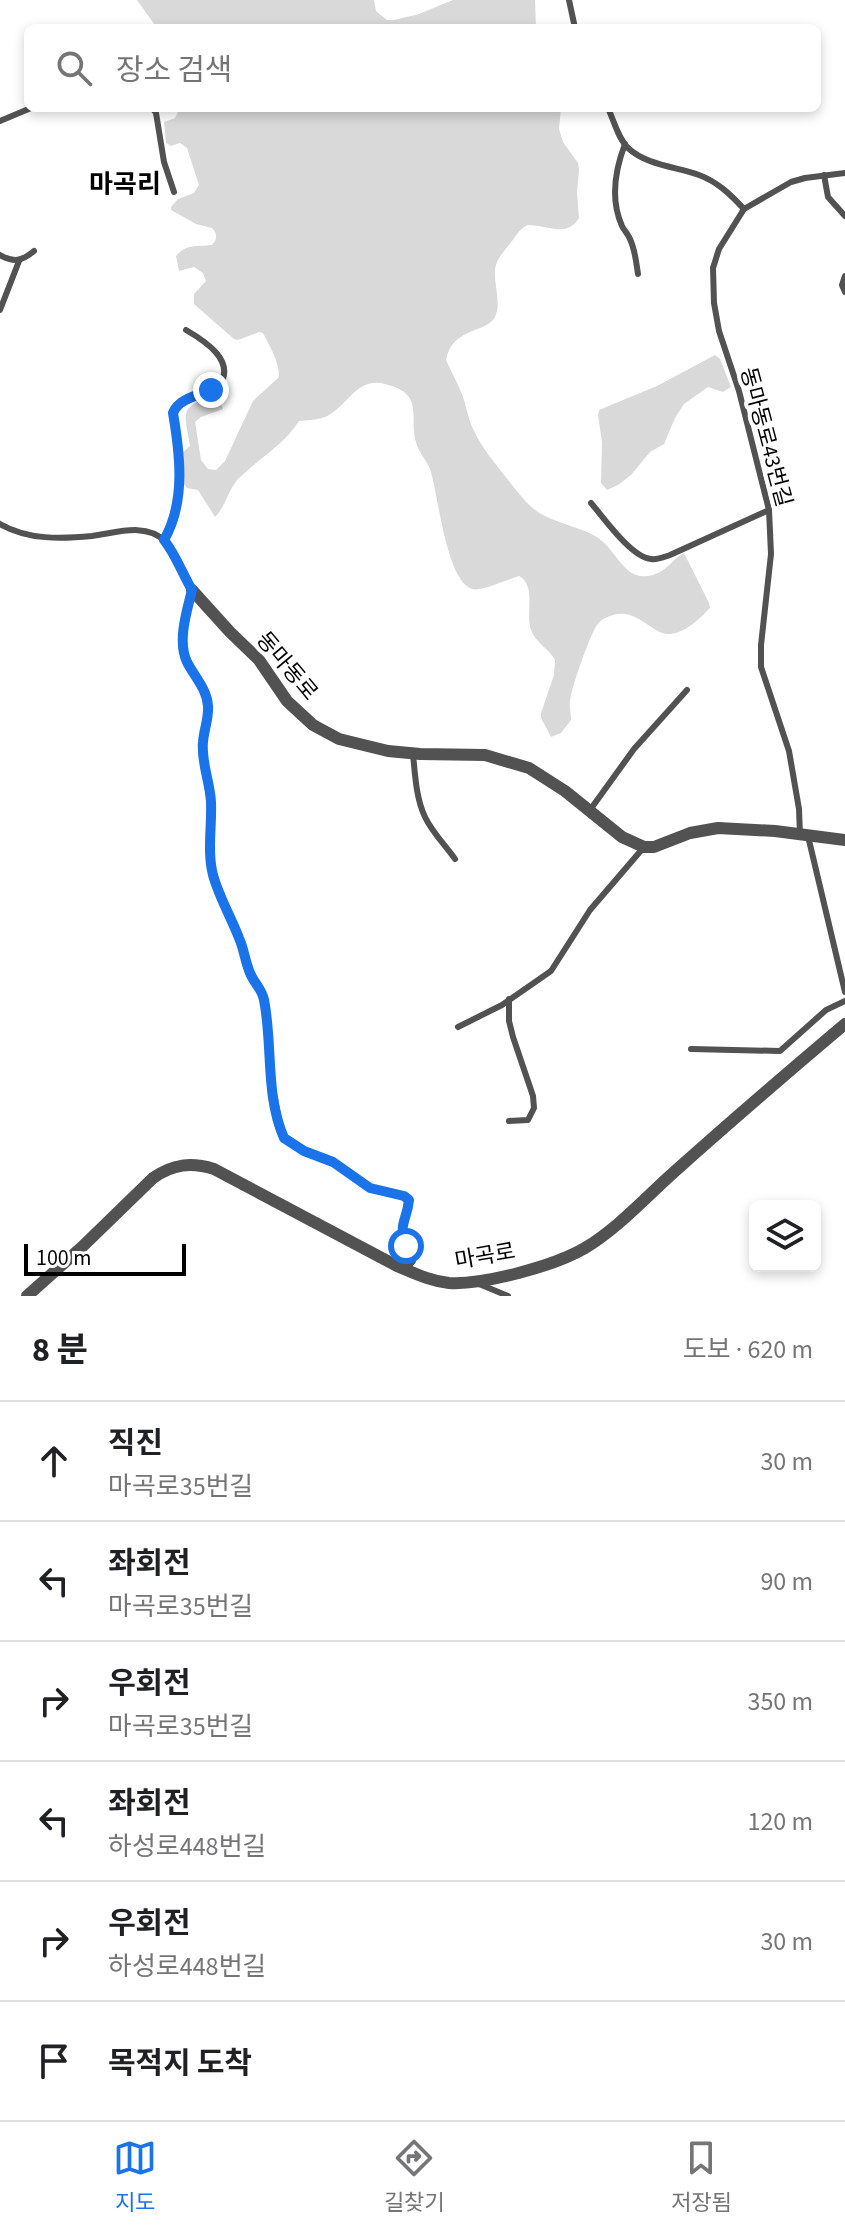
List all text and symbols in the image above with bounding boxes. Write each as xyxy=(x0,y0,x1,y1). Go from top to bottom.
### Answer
search box xyxy=(24,24,821,112)
icon: search xyxy=(52,46,96,90)
text: 장소 검색 xyxy=(116,49,232,92)
district label: 마곡리 xyxy=(89,166,161,203)
street label: 동마동로43번길 xyxy=(732,364,800,510)
route end xyxy=(193,372,229,408)
street label: 동마동로 xyxy=(249,625,325,707)
map controls xyxy=(749,1200,821,1272)
button: layers xyxy=(749,1200,821,1272)
route start xyxy=(388,1228,424,1264)
street label: 마곡로 xyxy=(452,1235,518,1277)
scale bar xyxy=(24,1240,186,1276)
text: 100 m xyxy=(36,1242,91,1274)
text: 8 분 xyxy=(32,1326,88,1375)
text: 도보 · 620 m xyxy=(683,1331,813,1368)
text: 직진 xyxy=(108,1422,163,1465)
icon: ahead xyxy=(32,1439,76,1483)
text: 30 m xyxy=(760,1443,813,1480)
text: 마곡로35번길 xyxy=(108,1468,253,1505)
text: 좌회전 xyxy=(108,1542,191,1585)
icon: left xyxy=(32,1559,76,1603)
text: 90 m xyxy=(760,1563,813,1600)
text: 마곡로35번길 xyxy=(108,1588,253,1625)
text: 우회전 xyxy=(108,1662,191,1705)
icon: right xyxy=(32,1679,76,1723)
text: 350 m xyxy=(747,1683,813,1720)
text: 마곡로35번길 xyxy=(108,1708,253,1745)
text: 좌회전 xyxy=(108,1782,191,1825)
icon: left xyxy=(32,1799,76,1843)
text: 120 m xyxy=(747,1803,813,1840)
text: 하성로448번길 xyxy=(108,1828,266,1865)
text: 우회전 xyxy=(108,1902,191,1945)
icon: right xyxy=(32,1919,76,1963)
text: 30 m xyxy=(760,1923,813,1960)
text: 하성로448번길 xyxy=(108,1948,266,1985)
icon: arrive xyxy=(32,2039,76,2083)
text: 목적지 도착 xyxy=(108,2042,252,2085)
tab: 지도 xyxy=(113,2136,157,2219)
tab: 길찾기 xyxy=(384,2136,444,2219)
tab: 저장됨 xyxy=(671,2136,732,2219)

